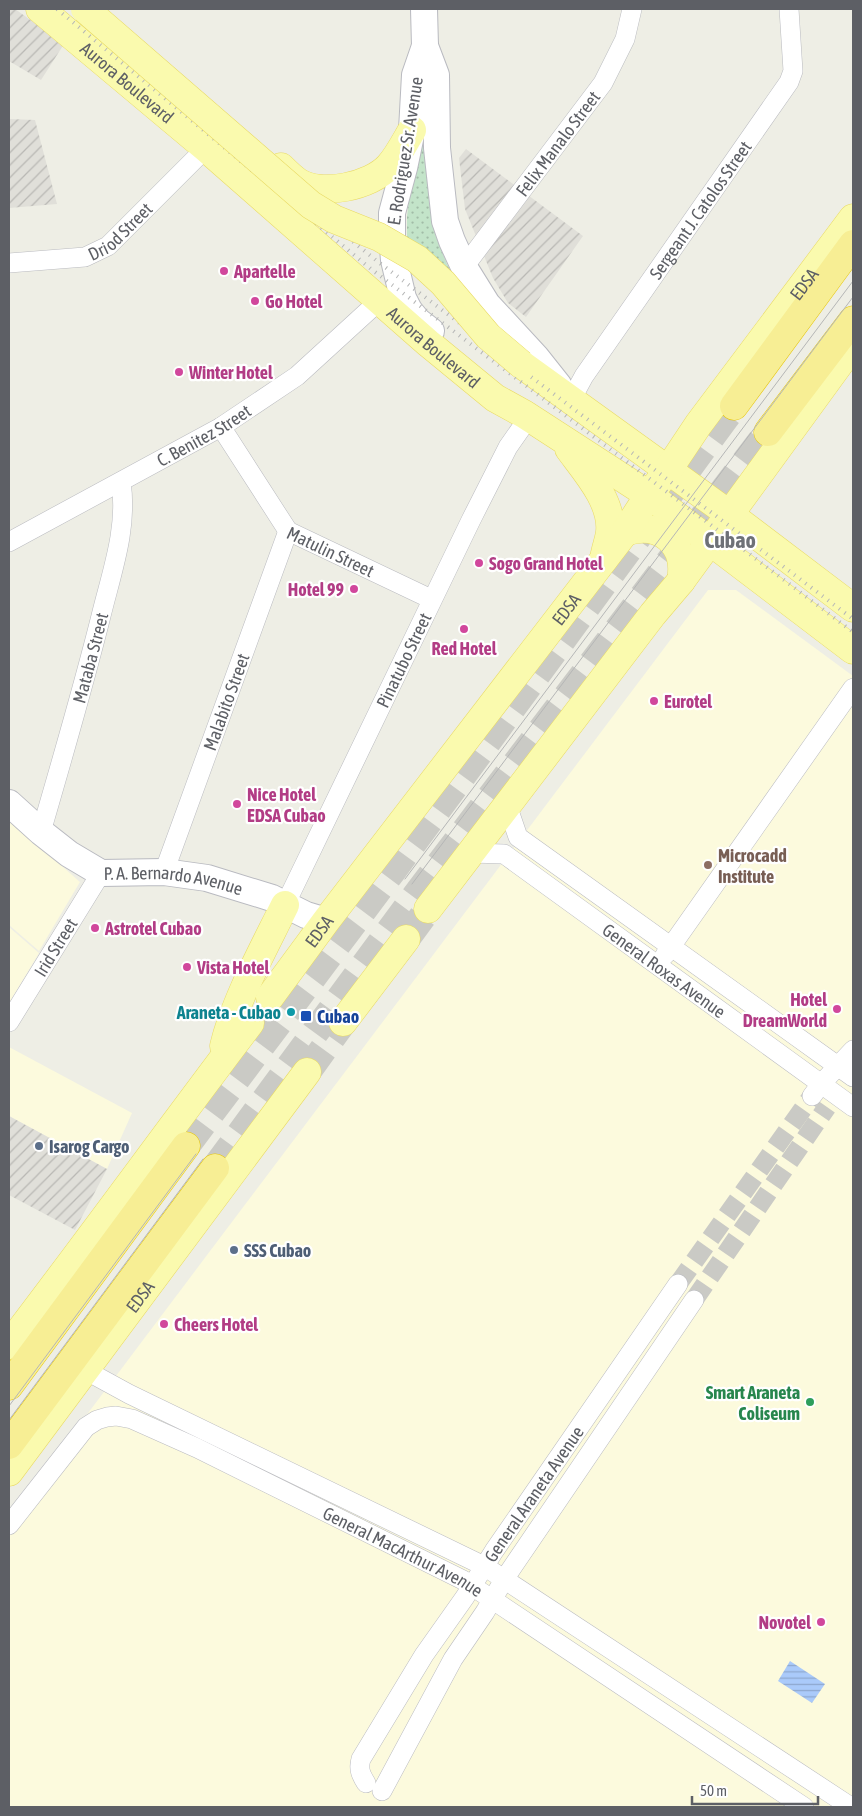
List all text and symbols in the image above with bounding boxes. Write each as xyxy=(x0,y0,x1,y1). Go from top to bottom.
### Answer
street label: Aurora Boulevard xyxy=(77,37,178,127)
street label: E. Rodriguez Sr. Avenue xyxy=(383,75,427,227)
street label: Felix Manalo Street xyxy=(511,87,604,200)
street label: Sergeant J. Catolos Street xyxy=(645,137,755,283)
street label: Driod Street xyxy=(85,198,156,265)
place label: Apartelle xyxy=(233,261,296,282)
street label: EDSA xyxy=(785,264,822,304)
marker: Apartelle xyxy=(218,265,230,277)
place label: Go Hotel xyxy=(265,291,323,312)
marker: Go Hotel xyxy=(249,295,261,307)
street label: Aurora Boulevard xyxy=(383,302,484,392)
place label: Winter Hotel xyxy=(188,362,273,383)
marker: Winter Hotel xyxy=(173,366,185,378)
street label: C. Benitez Street xyxy=(153,400,255,470)
street label: Matulin Street xyxy=(284,522,378,581)
district label: Cubao xyxy=(704,527,756,553)
place label: Sogo Grand Hotel xyxy=(489,553,603,574)
marker: Sogo Grand Hotel xyxy=(473,557,485,569)
place label: Hotel 99 xyxy=(288,579,344,600)
marker: Hotel 99 xyxy=(348,583,360,595)
street label: EDSA xyxy=(547,589,585,629)
street label: Pinatubo Street xyxy=(372,609,435,711)
street label: Mataba Street xyxy=(68,610,112,705)
marker: Red Hotel xyxy=(458,623,470,635)
place label: Red Hotel xyxy=(432,638,497,659)
street label: Malabito Street xyxy=(199,650,253,753)
place label: Eurotel xyxy=(664,691,712,712)
marker: Eurotel xyxy=(648,695,660,707)
place label: Nice Hotel EDSA Cubao xyxy=(247,784,326,826)
marker: Nice Hotel EDSA Cubao xyxy=(231,798,243,810)
place label: Microcadd Institute xyxy=(718,845,787,887)
marker: Microcadd Institute xyxy=(702,859,714,871)
street label: P. A. Bernardo Avenue xyxy=(103,861,245,899)
street label: EDSA xyxy=(300,911,337,951)
street label: Irid Street xyxy=(29,914,81,980)
place label: Astrotel Cubao xyxy=(104,918,202,939)
street label: General Roxas Avenue xyxy=(599,919,730,1022)
marker: Astrotel Cubao xyxy=(89,922,101,934)
place label: Vista Hotel xyxy=(196,957,269,978)
marker: Vista Hotel xyxy=(181,961,193,973)
place label: Hotel DreamWorld xyxy=(743,989,827,1031)
place label: Araneta - Cubao xyxy=(176,1002,281,1023)
marker: Hotel DreamWorld xyxy=(831,1003,843,1015)
marker: Araneta - Cubao xyxy=(285,1006,297,1018)
place label: Cubao xyxy=(317,1006,359,1027)
marker: Cubao xyxy=(299,1009,313,1023)
place label: Isarog Cargo xyxy=(49,1136,129,1157)
marker: Isarog Cargo xyxy=(33,1140,45,1152)
place label: SSS Cubao xyxy=(244,1240,311,1261)
marker: SSS Cubao xyxy=(228,1244,240,1256)
street label: EDSA xyxy=(121,1276,159,1316)
place label: Cheers Hotel xyxy=(174,1314,258,1335)
marker: Cheers Hotel xyxy=(158,1318,170,1330)
place label: Smart Araneta Coliseum xyxy=(706,1382,800,1424)
marker: Smart Araneta Coliseum xyxy=(804,1396,816,1408)
street label: General Araneta Avenue xyxy=(479,1422,588,1566)
street label: General MacArthur Avenue xyxy=(320,1502,487,1601)
place label: Novotel xyxy=(758,1612,811,1633)
marker: Novotel xyxy=(815,1616,827,1628)
scale bar xyxy=(692,1774,818,1806)
text: 50 m xyxy=(700,1782,727,1799)

